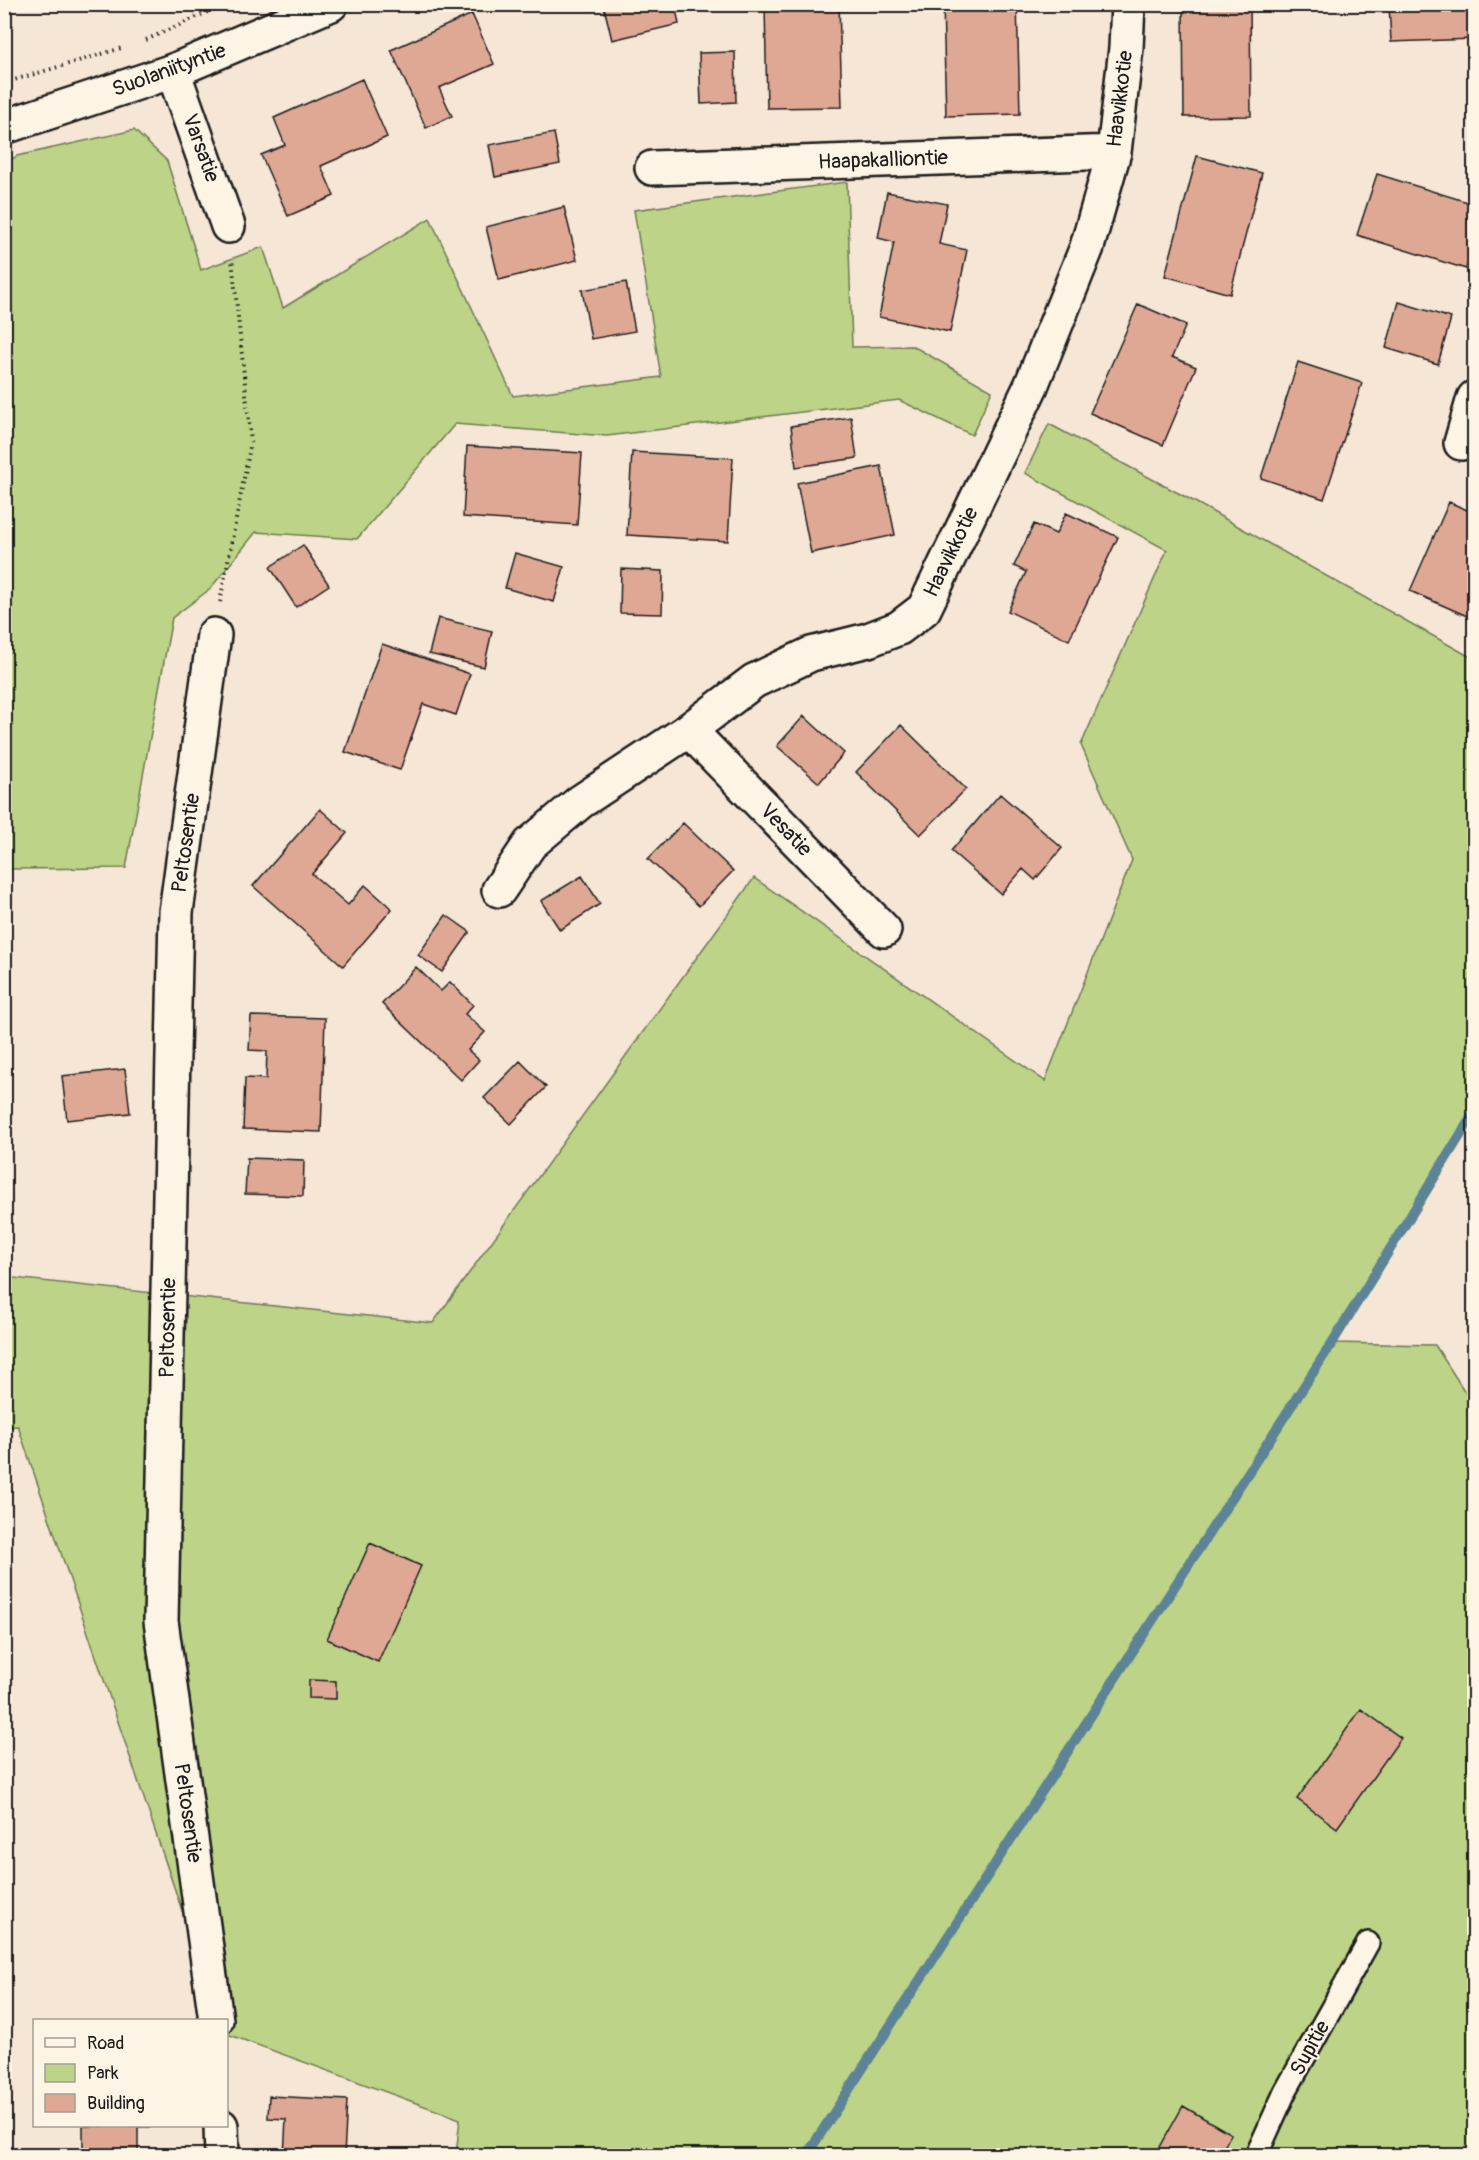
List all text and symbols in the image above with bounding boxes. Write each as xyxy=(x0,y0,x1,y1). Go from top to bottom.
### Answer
street label: Suolaniityntie xyxy=(108,37,230,103)
street label: Haavikkotie xyxy=(1101,48,1139,149)
street label: Varsatie xyxy=(176,110,226,187)
street label: Haapakalliontie xyxy=(818,144,949,176)
street label: Haavikkotie xyxy=(918,502,985,602)
street label: Peltosentie xyxy=(166,791,206,895)
street label: Vesatie xyxy=(754,798,818,863)
street label: Peltosentie xyxy=(154,1277,182,1378)
street label: Peltosentie xyxy=(168,1761,208,1865)
street label: Supitie xyxy=(1284,2015,1336,2080)
legend xyxy=(33,2019,228,2127)
text: Road xyxy=(87,2032,124,2055)
text: Park xyxy=(87,2062,119,2085)
text: Building xyxy=(87,2092,145,2115)

